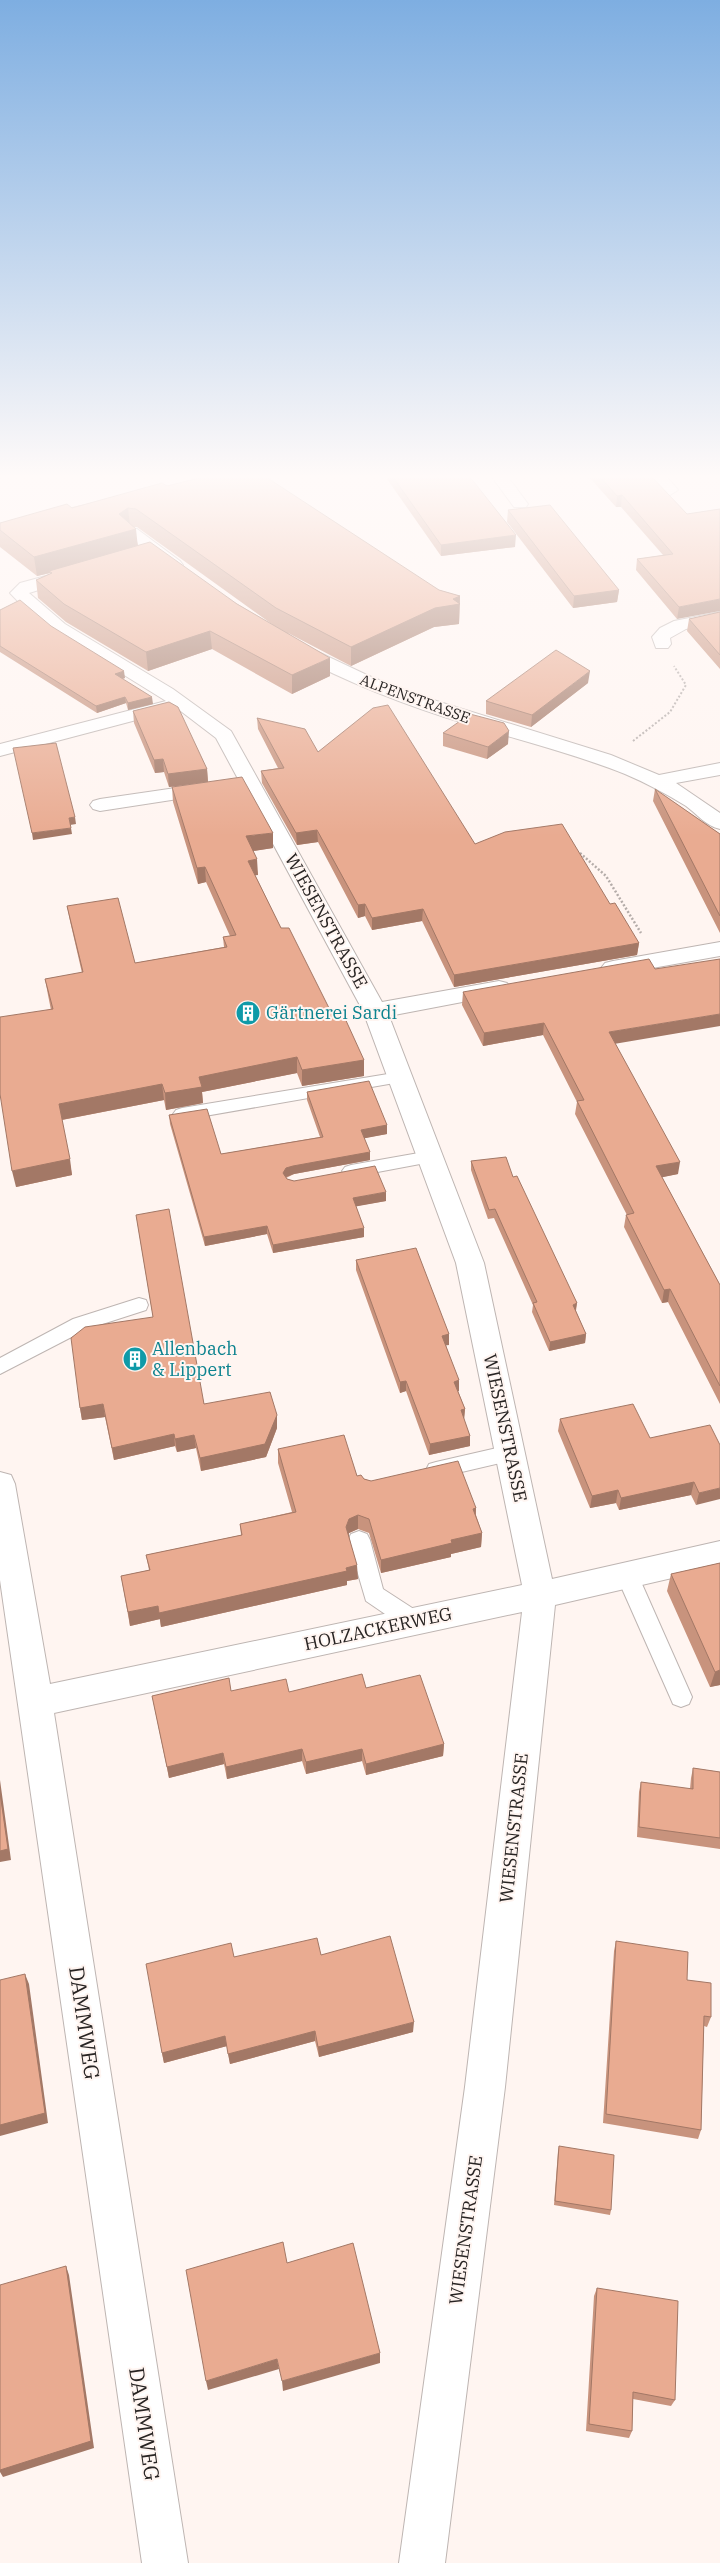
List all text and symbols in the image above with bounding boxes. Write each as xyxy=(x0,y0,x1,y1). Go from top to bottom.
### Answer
street label: ALPENSTRASSE xyxy=(357,670,473,727)
street label: WIESENSTRASSE xyxy=(280,849,373,992)
building icon: Gärtnerei Sardi xyxy=(235,1000,261,1026)
place label: Gärtnerei Sardi xyxy=(266,1001,397,1024)
place label: Allenbach & Lippert xyxy=(152,1337,237,1381)
building icon: Allenbach & Lippert xyxy=(122,1346,148,1372)
street label: WIESENSTRASSE xyxy=(479,1352,532,1504)
street label: HOLZACKERWEG xyxy=(302,1602,454,1655)
street label: WIESENSTRASSE xyxy=(494,1752,533,1904)
street label: DAMMWEG xyxy=(63,1964,107,2081)
street label: WIESENSTRASSE xyxy=(444,2154,487,2306)
street label: DAMMWEG xyxy=(123,2365,167,2482)

